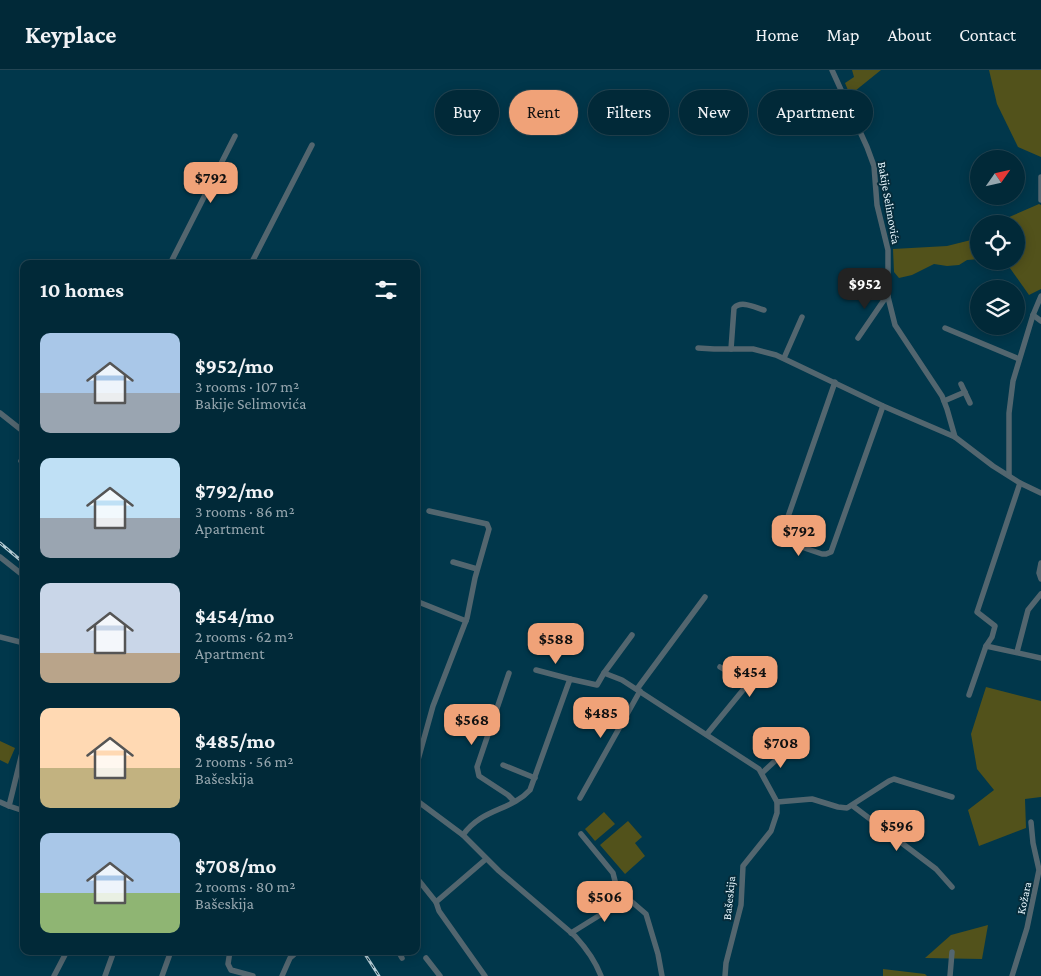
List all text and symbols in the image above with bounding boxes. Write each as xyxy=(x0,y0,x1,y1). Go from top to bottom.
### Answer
text: Keyplace xyxy=(25,21,116,48)
text: Home xyxy=(756,25,799,45)
text: Map xyxy=(827,25,859,45)
text: About xyxy=(887,25,931,45)
text: Contact xyxy=(959,25,1016,45)
chip: Buy xyxy=(435,90,499,135)
chip: Rent xyxy=(509,90,578,135)
chip: Filters xyxy=(588,90,669,135)
chip: New xyxy=(679,90,748,135)
chip: Apartment xyxy=(758,90,873,135)
north arrow xyxy=(970,150,1025,205)
map controls xyxy=(970,150,1025,335)
street label: Bakije Selimovića xyxy=(875,161,903,246)
pin: $792 xyxy=(181,162,241,204)
text: $792 xyxy=(195,169,227,186)
button: locate xyxy=(970,215,1025,270)
pin: $952 xyxy=(835,268,895,310)
text: $952 xyxy=(849,275,881,292)
icon: filters xyxy=(372,276,400,304)
text: 10 homes xyxy=(40,278,124,302)
button: layers xyxy=(970,280,1025,335)
icon: home xyxy=(80,353,140,413)
text: $952/mo xyxy=(195,354,274,378)
text: 3 rooms · 107 m² xyxy=(195,378,299,395)
text: Bakije Selimovića xyxy=(195,395,306,412)
icon: home xyxy=(80,478,140,538)
text: $792/mo xyxy=(195,479,274,503)
text: 3 rooms · 86 m² xyxy=(195,503,295,520)
pin: $792 xyxy=(769,514,829,557)
text: Apartment xyxy=(195,520,265,537)
text: $792 xyxy=(783,522,815,539)
icon: home xyxy=(80,603,140,663)
text: $454/mo xyxy=(195,604,275,628)
pin: $588 xyxy=(526,622,586,665)
text: 2 rooms · 62 m² xyxy=(195,628,293,645)
text: $588 xyxy=(539,630,573,647)
text: Apartment xyxy=(195,645,265,662)
pin: $454 xyxy=(720,656,780,698)
text: $454 xyxy=(733,663,767,680)
pin: $485 xyxy=(571,696,631,739)
pin: $568 xyxy=(442,704,502,746)
text: $485 xyxy=(584,704,618,721)
text: $568 xyxy=(455,711,489,728)
pin: $708 xyxy=(751,726,811,769)
icon: home xyxy=(80,728,140,788)
text: $485/mo xyxy=(195,729,275,753)
text: $708 xyxy=(764,734,798,751)
text: 2 rooms · 56 m² xyxy=(195,753,294,770)
text: Bašeskija xyxy=(195,770,254,787)
pin: $596 xyxy=(867,810,927,852)
text: $596 xyxy=(880,817,914,834)
icon: home xyxy=(80,853,140,913)
text: $708/mo xyxy=(195,854,276,878)
street label: Bašeskija xyxy=(720,875,738,921)
text: 2 rooms · 80 m² xyxy=(195,878,296,895)
pin: $506 xyxy=(575,880,635,923)
street label: Kožara xyxy=(1014,880,1034,916)
text: $506 xyxy=(588,888,622,905)
text: Bašeskija xyxy=(195,895,254,912)

